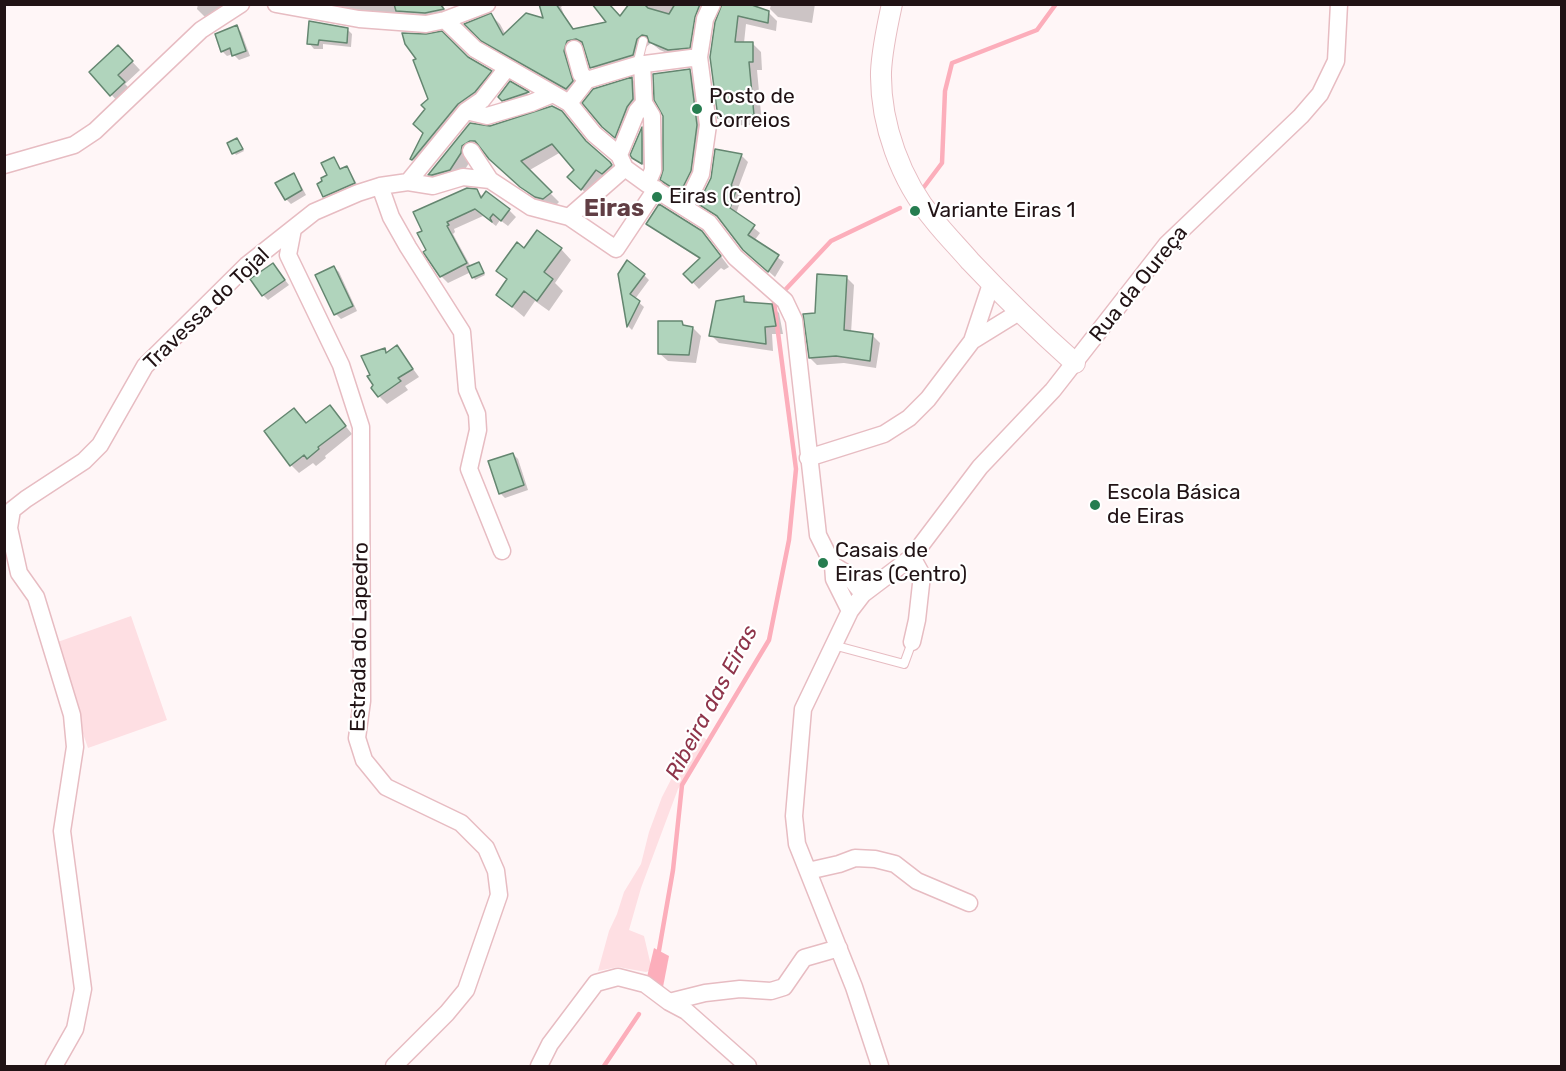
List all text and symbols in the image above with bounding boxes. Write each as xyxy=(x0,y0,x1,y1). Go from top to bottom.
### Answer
place label: Posto de Correios xyxy=(709,84,795,134)
marker: Posto de Correios xyxy=(690,102,704,116)
place label: Eiras (Centro) xyxy=(669,184,801,210)
marker: Eiras (Centro) xyxy=(650,190,664,204)
district label: Eiras xyxy=(584,195,644,223)
place label: Variante Eiras 1 xyxy=(927,198,1076,224)
marker: Variante Eiras 1 xyxy=(908,204,922,218)
street label: Rua da Oureça xyxy=(1085,221,1193,347)
street label: Travessa do Tojal xyxy=(139,243,275,375)
place label: Escola Básica de Eiras xyxy=(1107,480,1241,530)
marker: Escola Básica de Eiras xyxy=(1088,498,1102,512)
place label: Casais de Eiras (Centro) xyxy=(835,538,967,588)
street label: Estrada do Lapedro xyxy=(346,542,374,732)
marker: Casais de Eiras (Centro) xyxy=(816,556,830,570)
water label: Ribeira das Eiras xyxy=(660,621,764,785)

